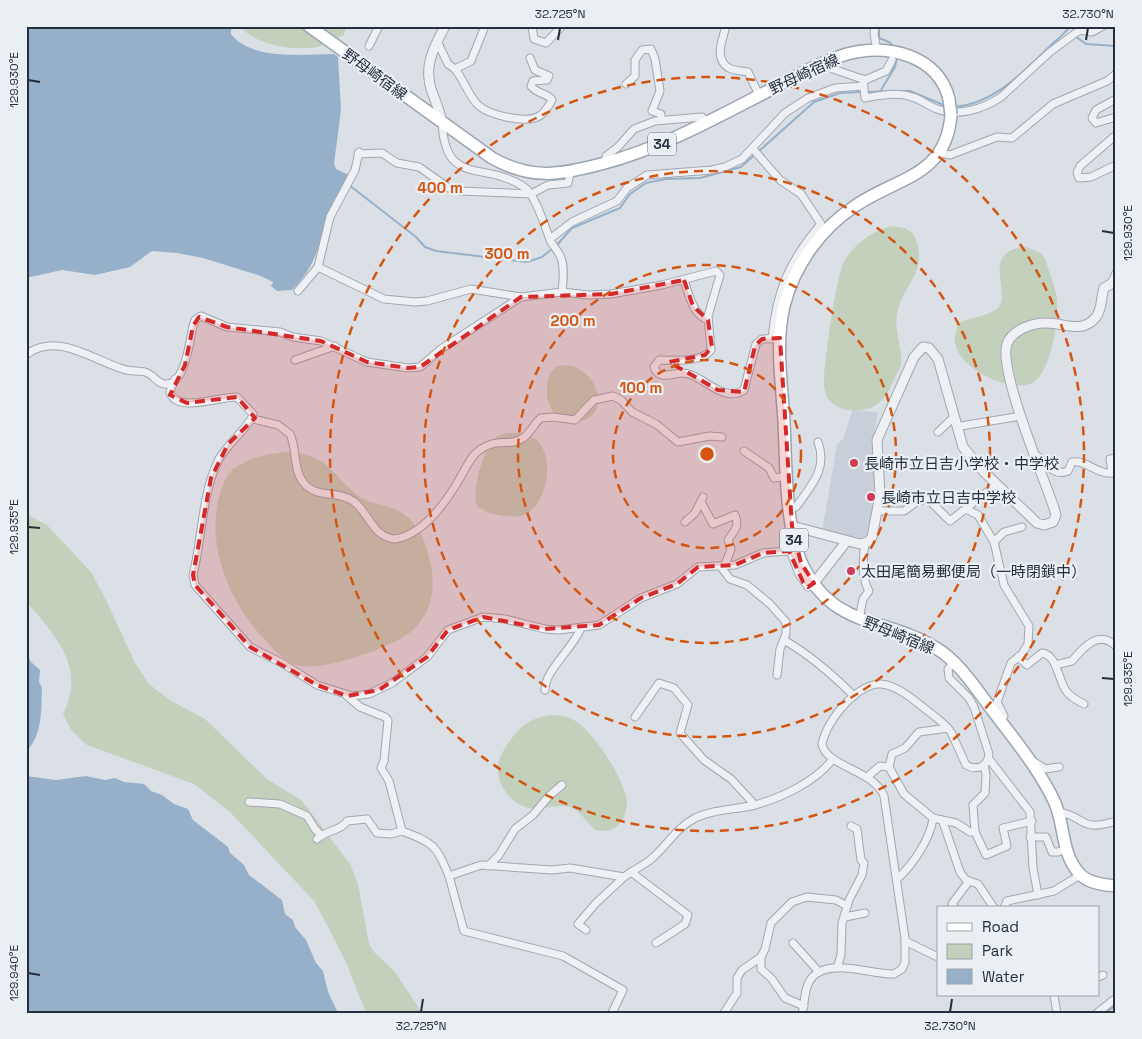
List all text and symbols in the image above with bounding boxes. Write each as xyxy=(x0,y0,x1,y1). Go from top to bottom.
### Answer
text: 32.725°N xyxy=(535,6,585,22)
text: 32.730°N xyxy=(1062,6,1114,22)
street label: 野母崎宿線 xyxy=(339,44,411,104)
street label: 野母崎宿線 xyxy=(766,50,842,98)
text: 129.930°E xyxy=(6,52,22,108)
road number: 34 xyxy=(648,132,676,156)
text: 400 m xyxy=(417,178,463,197)
text: 129.930°E xyxy=(1120,205,1136,261)
text: 300 m xyxy=(484,244,530,263)
text: 200 m xyxy=(551,311,595,330)
text: 100 m xyxy=(620,378,662,397)
centre of rings xyxy=(698,445,716,463)
place label: 長崎市立日吉小学校・中学校 xyxy=(864,454,1059,473)
marker: 長崎市立日吉小学校・中学校 xyxy=(848,457,860,469)
place label: 長崎市立日吉中学校 xyxy=(881,488,1016,507)
marker: 長崎市立日吉中学校 xyxy=(865,491,877,503)
text: 129.935°E xyxy=(6,499,22,555)
road number: 34 xyxy=(780,528,808,552)
place label: 太田尾簡易郵便局（一時閉鎖中） xyxy=(861,562,1086,581)
marker: 太田尾簡易郵便局（一時閉鎖中） xyxy=(845,565,857,577)
street label: 野母崎宿線 xyxy=(861,612,937,658)
text: 129.935°E xyxy=(1120,651,1136,707)
legend xyxy=(937,906,1100,996)
text: Road xyxy=(982,917,1019,936)
text: Park xyxy=(982,941,1013,960)
text: 129.940°E xyxy=(6,945,22,1001)
text: Water xyxy=(982,967,1025,986)
text: 32.725°N xyxy=(396,1018,446,1034)
text: 32.730°N xyxy=(924,1018,976,1034)

